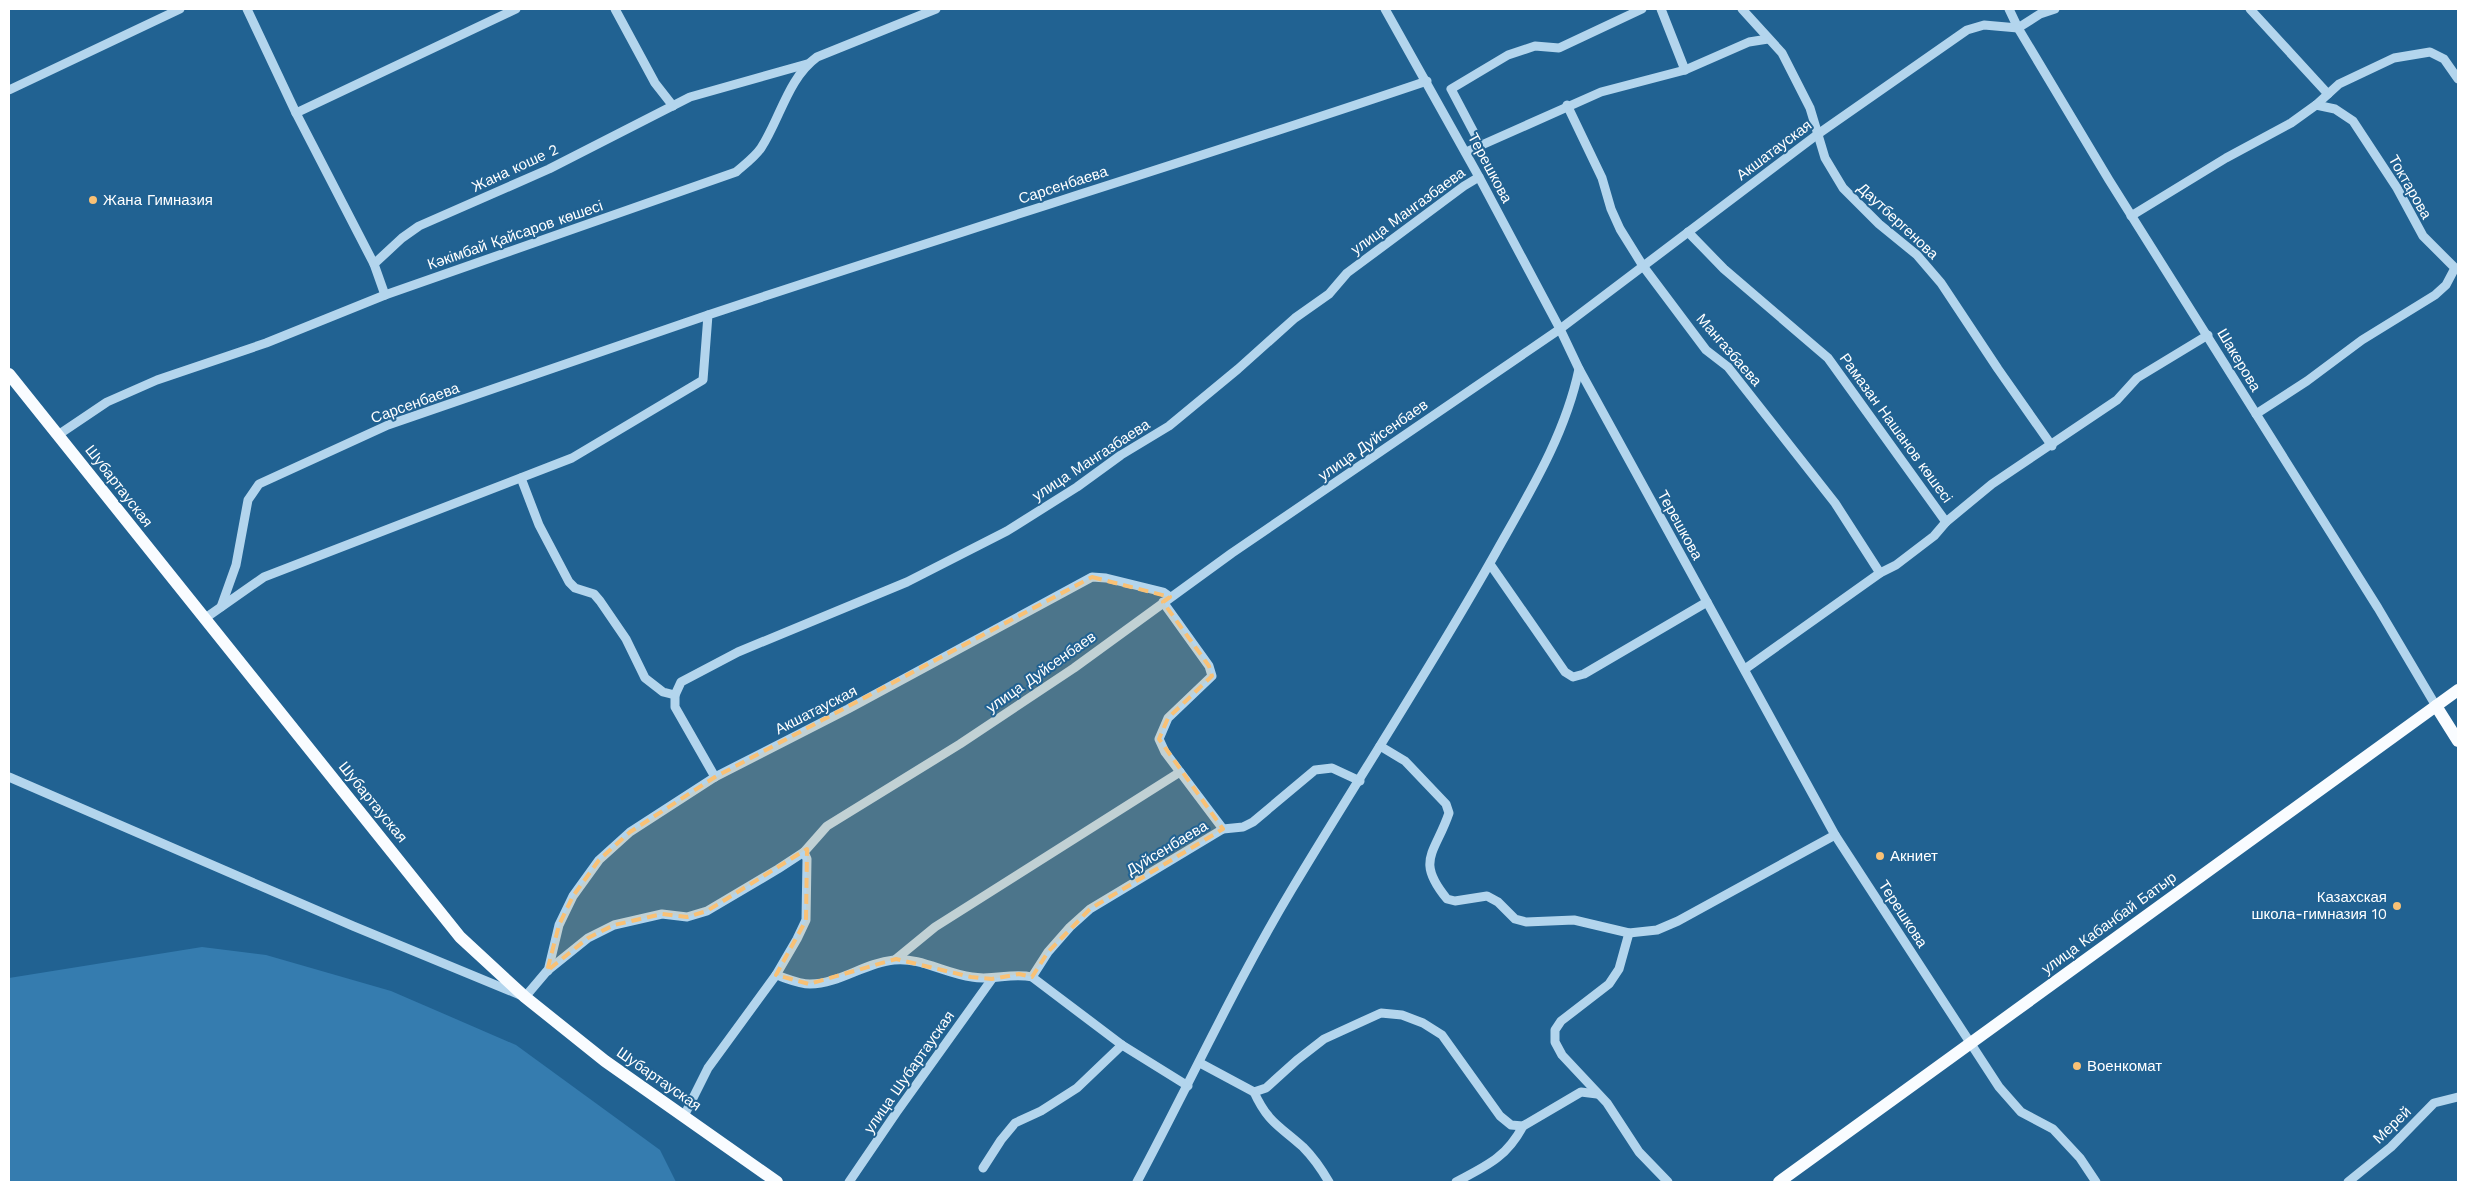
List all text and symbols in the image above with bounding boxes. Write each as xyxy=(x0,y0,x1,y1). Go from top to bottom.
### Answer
street label: Акшатауская xyxy=(1733,116,1815,184)
street label: Терешкова xyxy=(1464,130,1516,207)
street label: Жана коше 2 xyxy=(469,140,561,196)
street label: Токтарова xyxy=(2384,152,2436,223)
street label: Сарсенбаева xyxy=(1016,162,1111,208)
street label: улица Мангазбаева xyxy=(1347,163,1469,258)
street label: Даутбергенова xyxy=(1854,179,1943,264)
place label: Жана Гимназия xyxy=(103,191,213,209)
marker: Жана Гимназия xyxy=(87,194,99,206)
street label: Кәкімбай Қайсаров көшесі xyxy=(425,196,605,274)
street label: Мангазбаева xyxy=(1693,310,1766,391)
street label: Шакерова xyxy=(2213,325,2265,395)
street label: Рамазан Нашанов көшесі xyxy=(1836,350,1956,506)
street label: Сарсенбаева xyxy=(368,378,462,427)
street label: улица Дуйсенбаев xyxy=(1315,395,1431,485)
street label: улица Мангазбаева xyxy=(1029,415,1154,505)
street label: Шубартауская xyxy=(81,441,157,531)
street label: Терешкова xyxy=(1654,487,1707,563)
street label: улица Дуйсенбаев xyxy=(983,627,1099,717)
street label: Акшатауская xyxy=(772,682,860,738)
street label: Шубартауская xyxy=(335,758,411,846)
street label: Дуйсенбаева xyxy=(1123,816,1211,879)
place label: Акниет xyxy=(1890,847,1938,865)
marker: Акниет xyxy=(1874,850,1886,862)
street label: улица Кабанбай Батыр xyxy=(2038,868,2180,978)
street label: Терешкова xyxy=(1875,877,1932,952)
place label: Казахская школа-гимназия 10 xyxy=(2251,888,2387,923)
marker: Казахская школа-гимназия 10 xyxy=(2391,900,2403,912)
street label: улица Шубартауская xyxy=(860,1007,958,1137)
street label: Шубартауская xyxy=(613,1043,705,1115)
place label: Военкомат xyxy=(2087,1057,2162,1075)
marker: Военкомат xyxy=(2071,1060,2083,1072)
street label: Мерей xyxy=(2369,1103,2415,1147)

